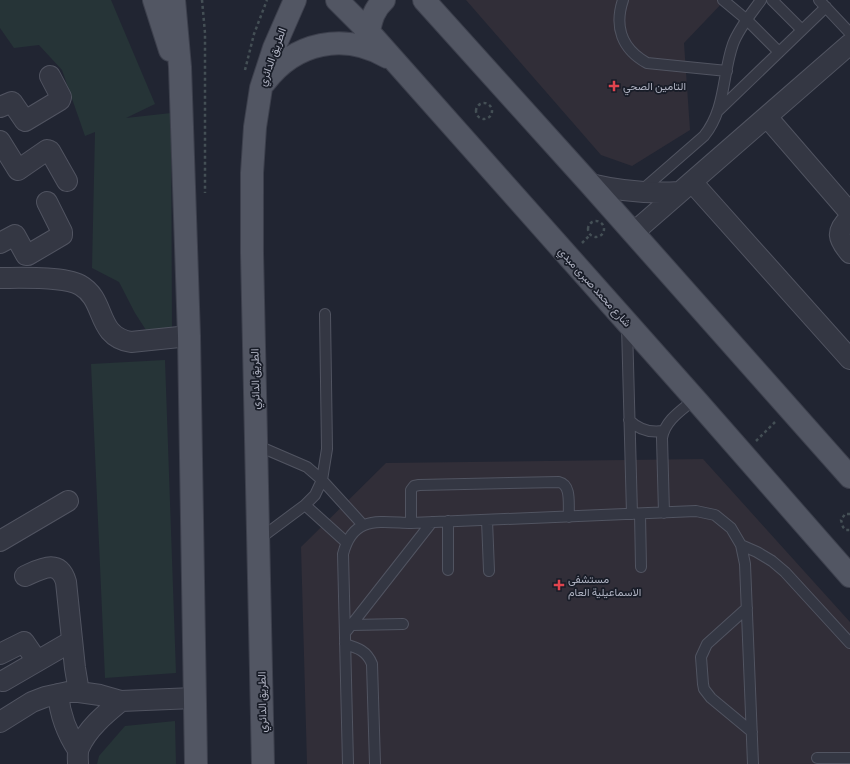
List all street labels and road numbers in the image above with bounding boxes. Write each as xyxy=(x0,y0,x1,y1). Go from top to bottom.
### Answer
street label: الطريق الدائري xyxy=(255,26,292,89)
street label: شارع محمد صبرى مبدي xyxy=(553,244,635,332)
street label: الطريق الدائري xyxy=(247,348,266,410)
street label: الطريق الدائري xyxy=(254,671,273,733)

